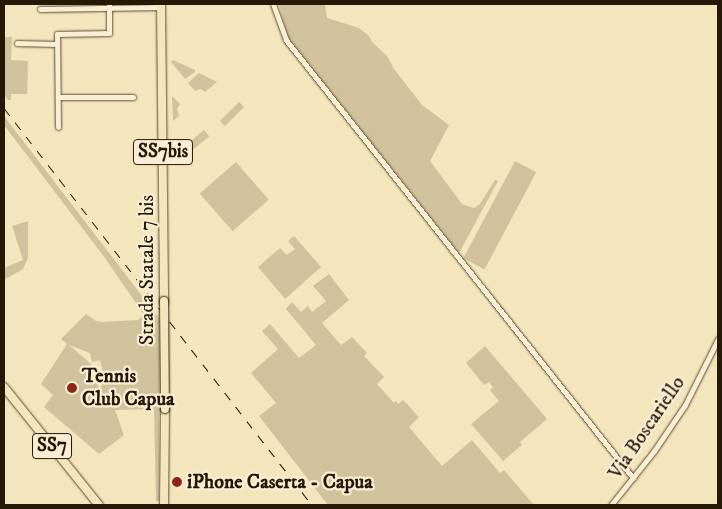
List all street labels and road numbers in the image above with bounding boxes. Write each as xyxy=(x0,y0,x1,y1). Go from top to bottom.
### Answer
road number: SS7bis xyxy=(132,136,194,168)
street label: Strada Statale 7 bis xyxy=(135,195,159,345)
street label: Via Boscariello xyxy=(604,372,690,484)
road number: SS7 xyxy=(32,430,72,462)

